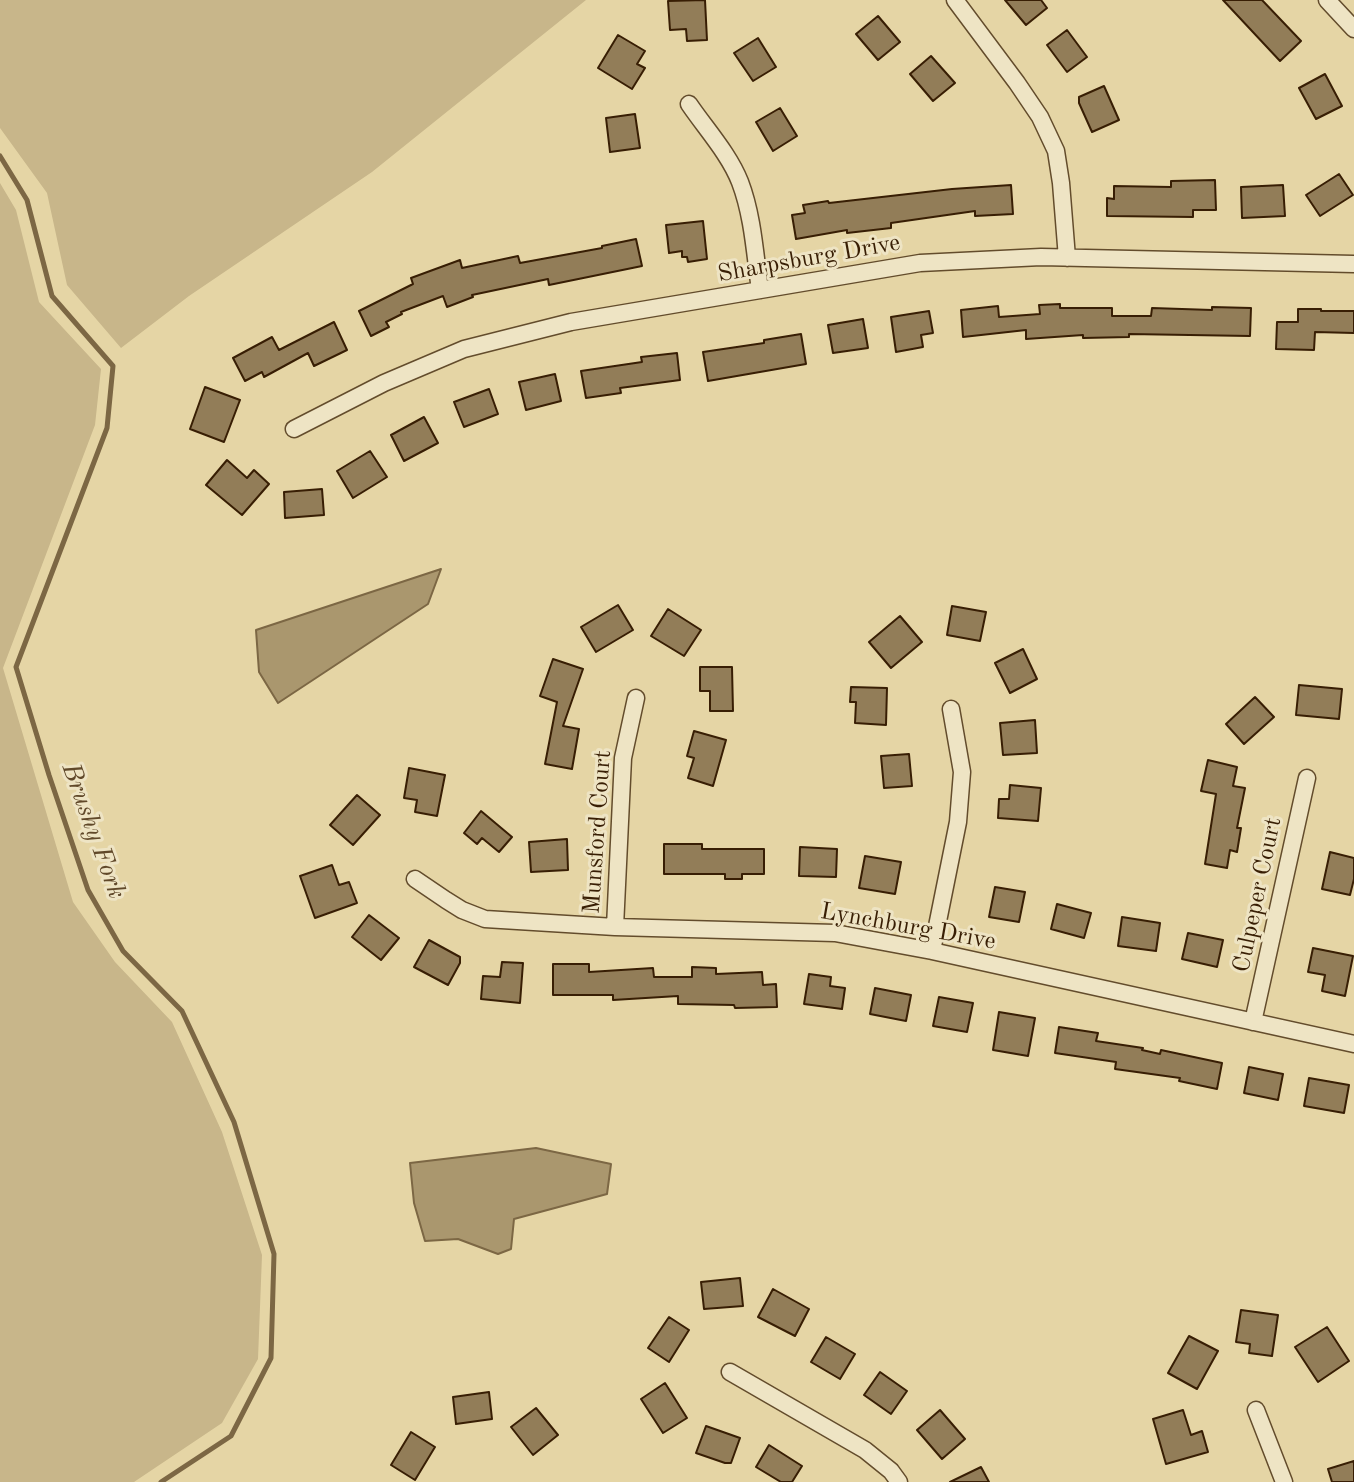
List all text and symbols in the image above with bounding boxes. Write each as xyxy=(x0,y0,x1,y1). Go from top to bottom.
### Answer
street label: Sharpsburg Drive xyxy=(716,229,902,289)
street label: Munsford Court xyxy=(578,749,618,915)
water label: Brushy Fork xyxy=(54,759,132,903)
street label: Culpeper Court xyxy=(1227,815,1289,975)
street label: Lynchburg Drive xyxy=(818,897,998,957)

